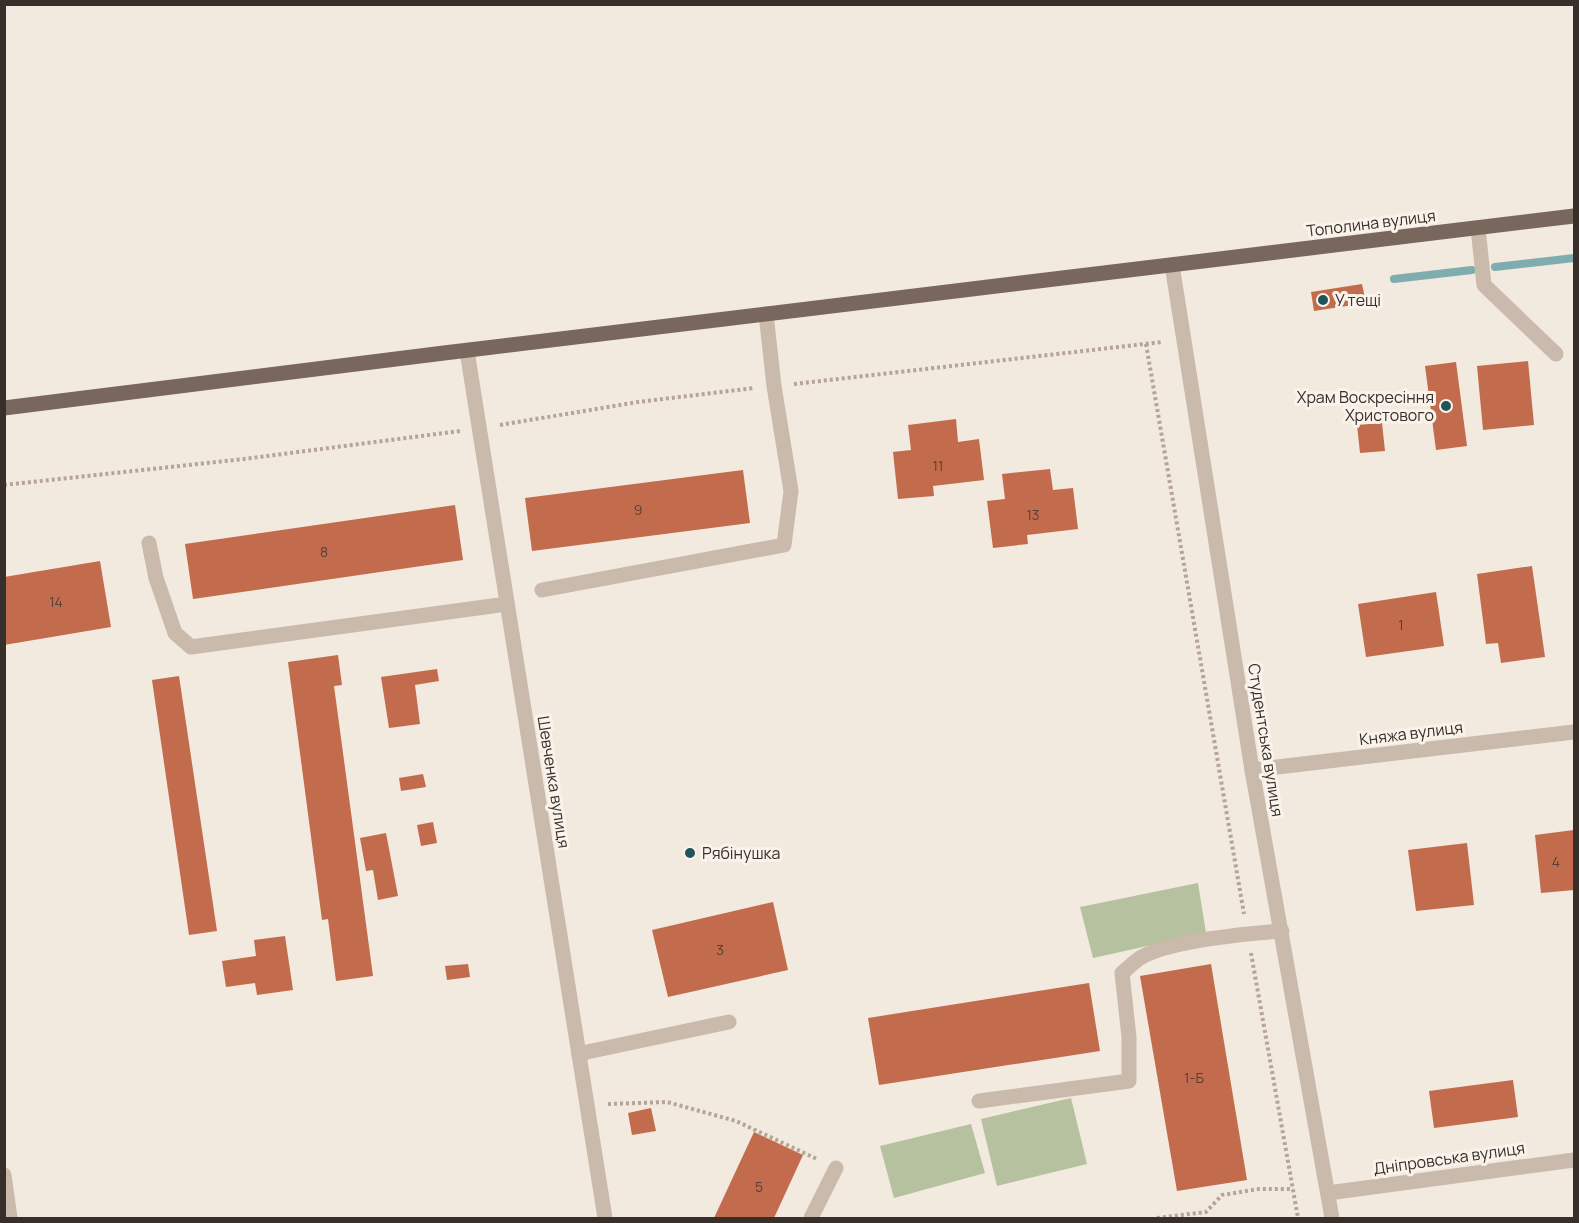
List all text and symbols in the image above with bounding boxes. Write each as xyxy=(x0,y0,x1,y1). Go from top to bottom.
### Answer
street label: Тополина вулиця xyxy=(1305,204,1437,242)
place label: У тещі xyxy=(1335,289,1381,311)
marker: У тещі xyxy=(1316,293,1330,307)
place label: Храм Воскресіння Христового xyxy=(1297,386,1434,426)
marker: Храм Воскресіння Христового xyxy=(1439,399,1453,413)
house number: 11 xyxy=(933,456,943,475)
house number: 9 xyxy=(634,500,642,519)
house number: 13 xyxy=(1026,505,1040,524)
house number: 8 xyxy=(320,542,328,561)
house number: 14 xyxy=(49,592,63,611)
house number: 1 xyxy=(1398,615,1404,634)
street label: Студентська вулиця xyxy=(1243,662,1289,818)
street label: Шевченка вулиця xyxy=(533,714,575,850)
street label: Княжа вулиця xyxy=(1358,716,1464,750)
place label: Рябінушка xyxy=(702,842,780,864)
marker: Рябінушка xyxy=(683,846,697,860)
house number: 4 xyxy=(1552,852,1560,871)
house number: 3 xyxy=(716,940,724,959)
house number: 1-Б xyxy=(1184,1068,1204,1087)
street label: Дніпровська вулиця xyxy=(1372,1136,1526,1180)
house number: 5 xyxy=(755,1177,763,1196)

